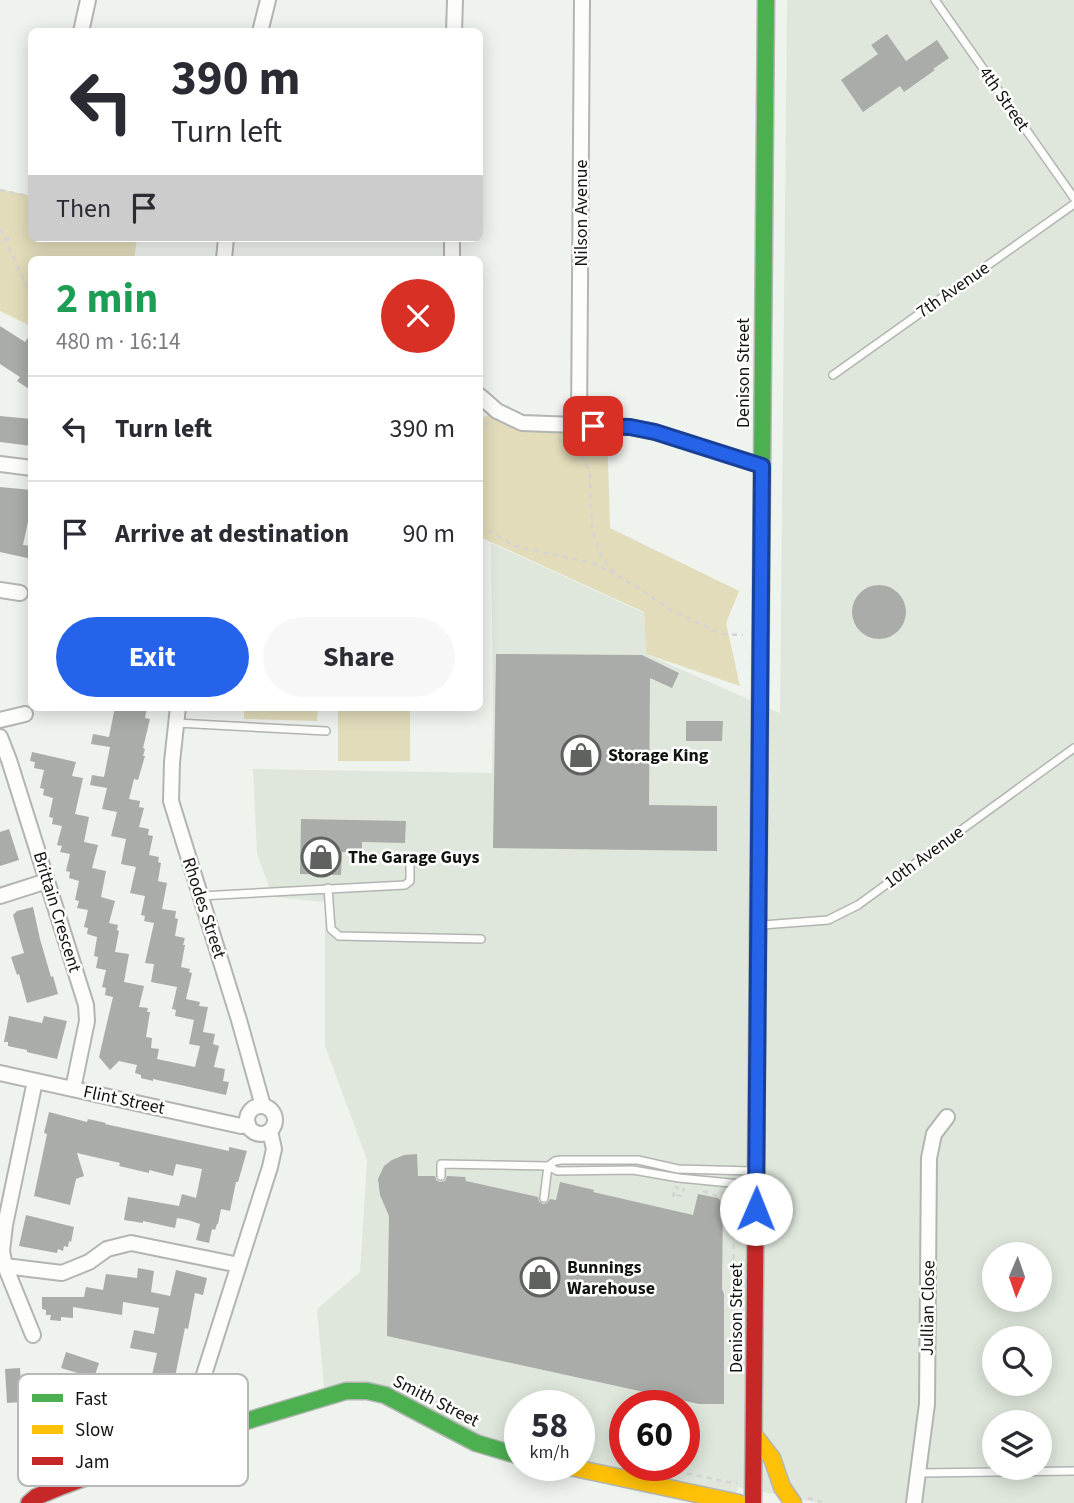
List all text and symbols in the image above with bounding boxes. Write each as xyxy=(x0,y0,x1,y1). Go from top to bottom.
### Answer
text: 390 m xyxy=(171,44,300,114)
icon: left xyxy=(56,56,147,147)
street label: 4th Street xyxy=(973,62,1035,136)
text: Turn left xyxy=(171,109,282,155)
street label: Nilson Avenue xyxy=(569,159,594,266)
icon: arrive xyxy=(125,189,163,227)
text: Then xyxy=(56,190,111,227)
street label: 7th Avenue xyxy=(911,256,995,324)
text: 2 min xyxy=(56,269,158,329)
button: close xyxy=(381,279,455,353)
street label: Denison Street xyxy=(731,318,756,428)
text: 480 m · 16:14 xyxy=(56,325,180,358)
pin xyxy=(563,396,623,456)
icon: arrive xyxy=(574,407,612,445)
icon: left xyxy=(56,410,94,448)
text: Turn left xyxy=(115,410,212,447)
text: 390 m xyxy=(389,410,455,447)
icon: arrive xyxy=(56,515,94,553)
text: Arrive at destination xyxy=(115,515,349,552)
text: 90 m xyxy=(402,515,455,552)
button: Exit xyxy=(56,617,249,697)
button: Share xyxy=(263,617,455,697)
shop icon: Storage King xyxy=(560,734,602,776)
place label: Storage King xyxy=(608,743,709,768)
street label: 10th Avenue xyxy=(879,820,969,894)
shop icon: The Garage Guys xyxy=(300,836,342,878)
place label: The Garage Guys xyxy=(348,845,480,870)
street label: Brittain Crescent xyxy=(27,849,87,975)
street label: Rhodes Street xyxy=(176,854,232,962)
street label: Flint Street xyxy=(81,1079,167,1121)
position arrow xyxy=(719,1172,793,1246)
north arrow xyxy=(982,1242,1052,1312)
map controls xyxy=(982,1242,1052,1480)
place label: Bunnings Warehouse xyxy=(567,1255,655,1301)
shop icon: Bunnings Warehouse xyxy=(519,1256,561,1298)
street label: Jullian Close xyxy=(915,1260,941,1356)
street label: Denison Street xyxy=(724,1263,749,1373)
button: search xyxy=(982,1326,1052,1396)
street label: Smith Street xyxy=(389,1369,483,1433)
legend xyxy=(18,1374,248,1486)
text: Fast xyxy=(75,1386,108,1413)
speed limit sign: 60 xyxy=(609,1390,700,1481)
text: 58 xyxy=(531,1401,568,1451)
button: layers xyxy=(982,1410,1052,1480)
text: Slow xyxy=(75,1417,114,1444)
text: km/h xyxy=(530,1440,569,1465)
text: Jam xyxy=(75,1449,109,1476)

